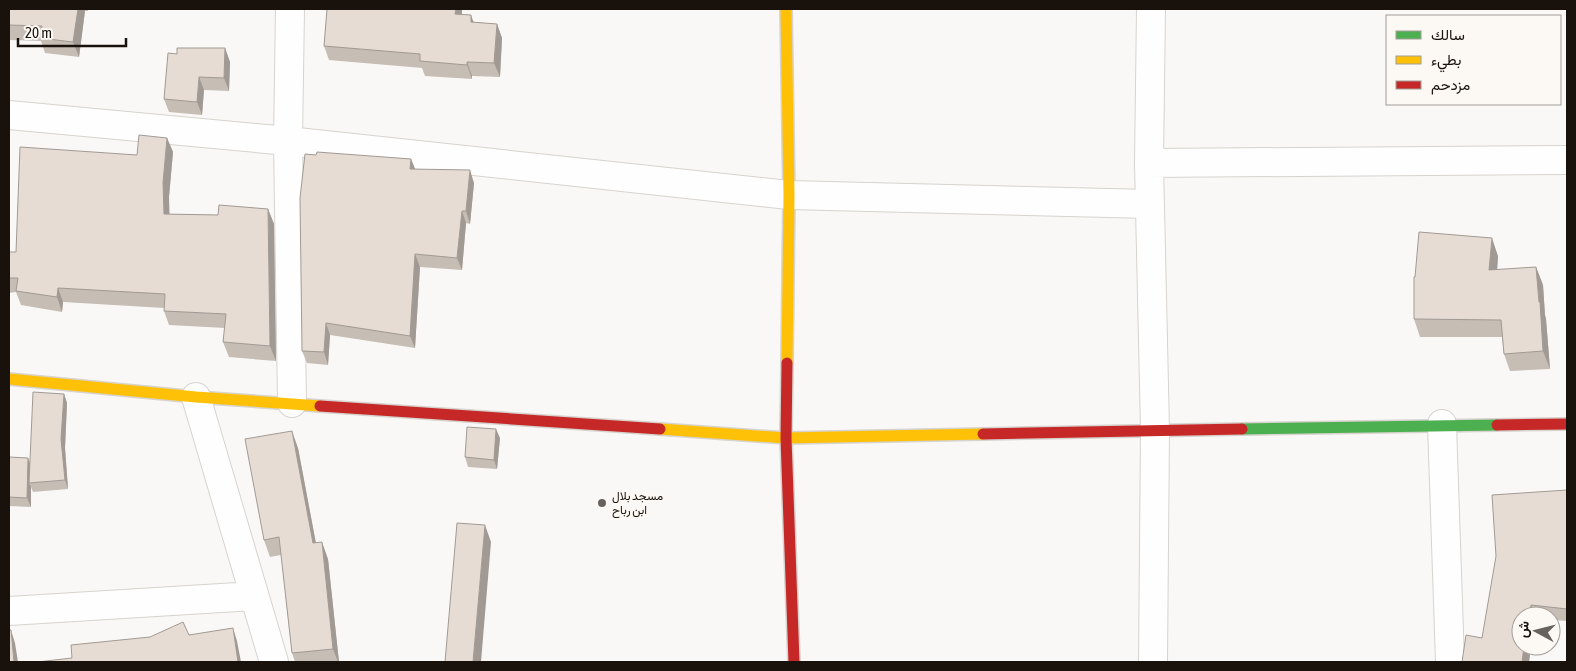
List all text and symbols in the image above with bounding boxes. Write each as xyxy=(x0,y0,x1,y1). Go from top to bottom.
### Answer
scale bar xyxy=(18,15,125,47)
legend xyxy=(1386,15,1561,105)
text: 20 m xyxy=(25,24,52,41)
text: سالك xyxy=(1431,26,1465,43)
text: بطيء xyxy=(1431,51,1461,73)
text: مزدحم xyxy=(1431,76,1470,95)
place label: مسجد بلال ابن رباح xyxy=(612,489,663,519)
marker: مسجد بلال ابن رباح xyxy=(596,497,608,509)
north arrow xyxy=(1511,606,1561,656)
text: ش xyxy=(1514,620,1533,639)

